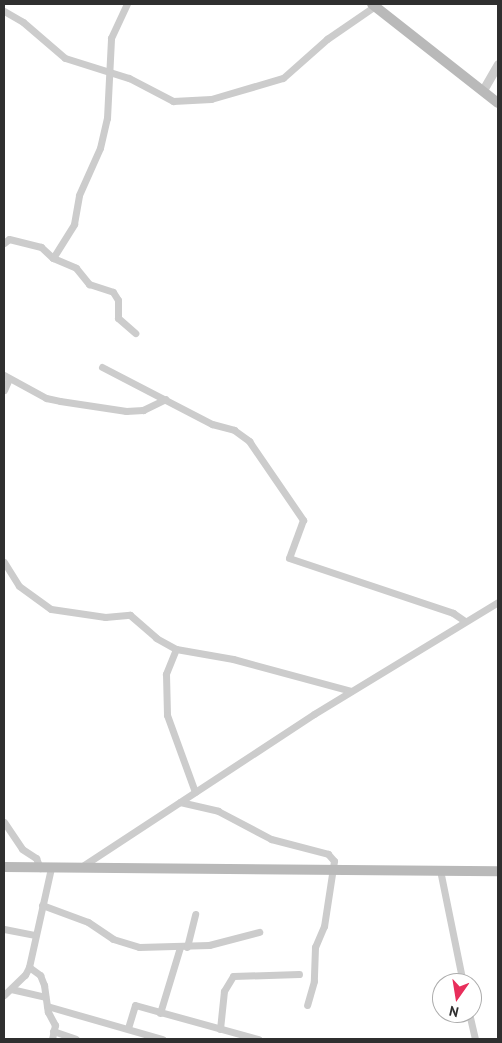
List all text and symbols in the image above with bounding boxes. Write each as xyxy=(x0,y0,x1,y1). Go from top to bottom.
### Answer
north arrow xyxy=(432,973,482,1023)
text: N xyxy=(447,1002,460,1021)

